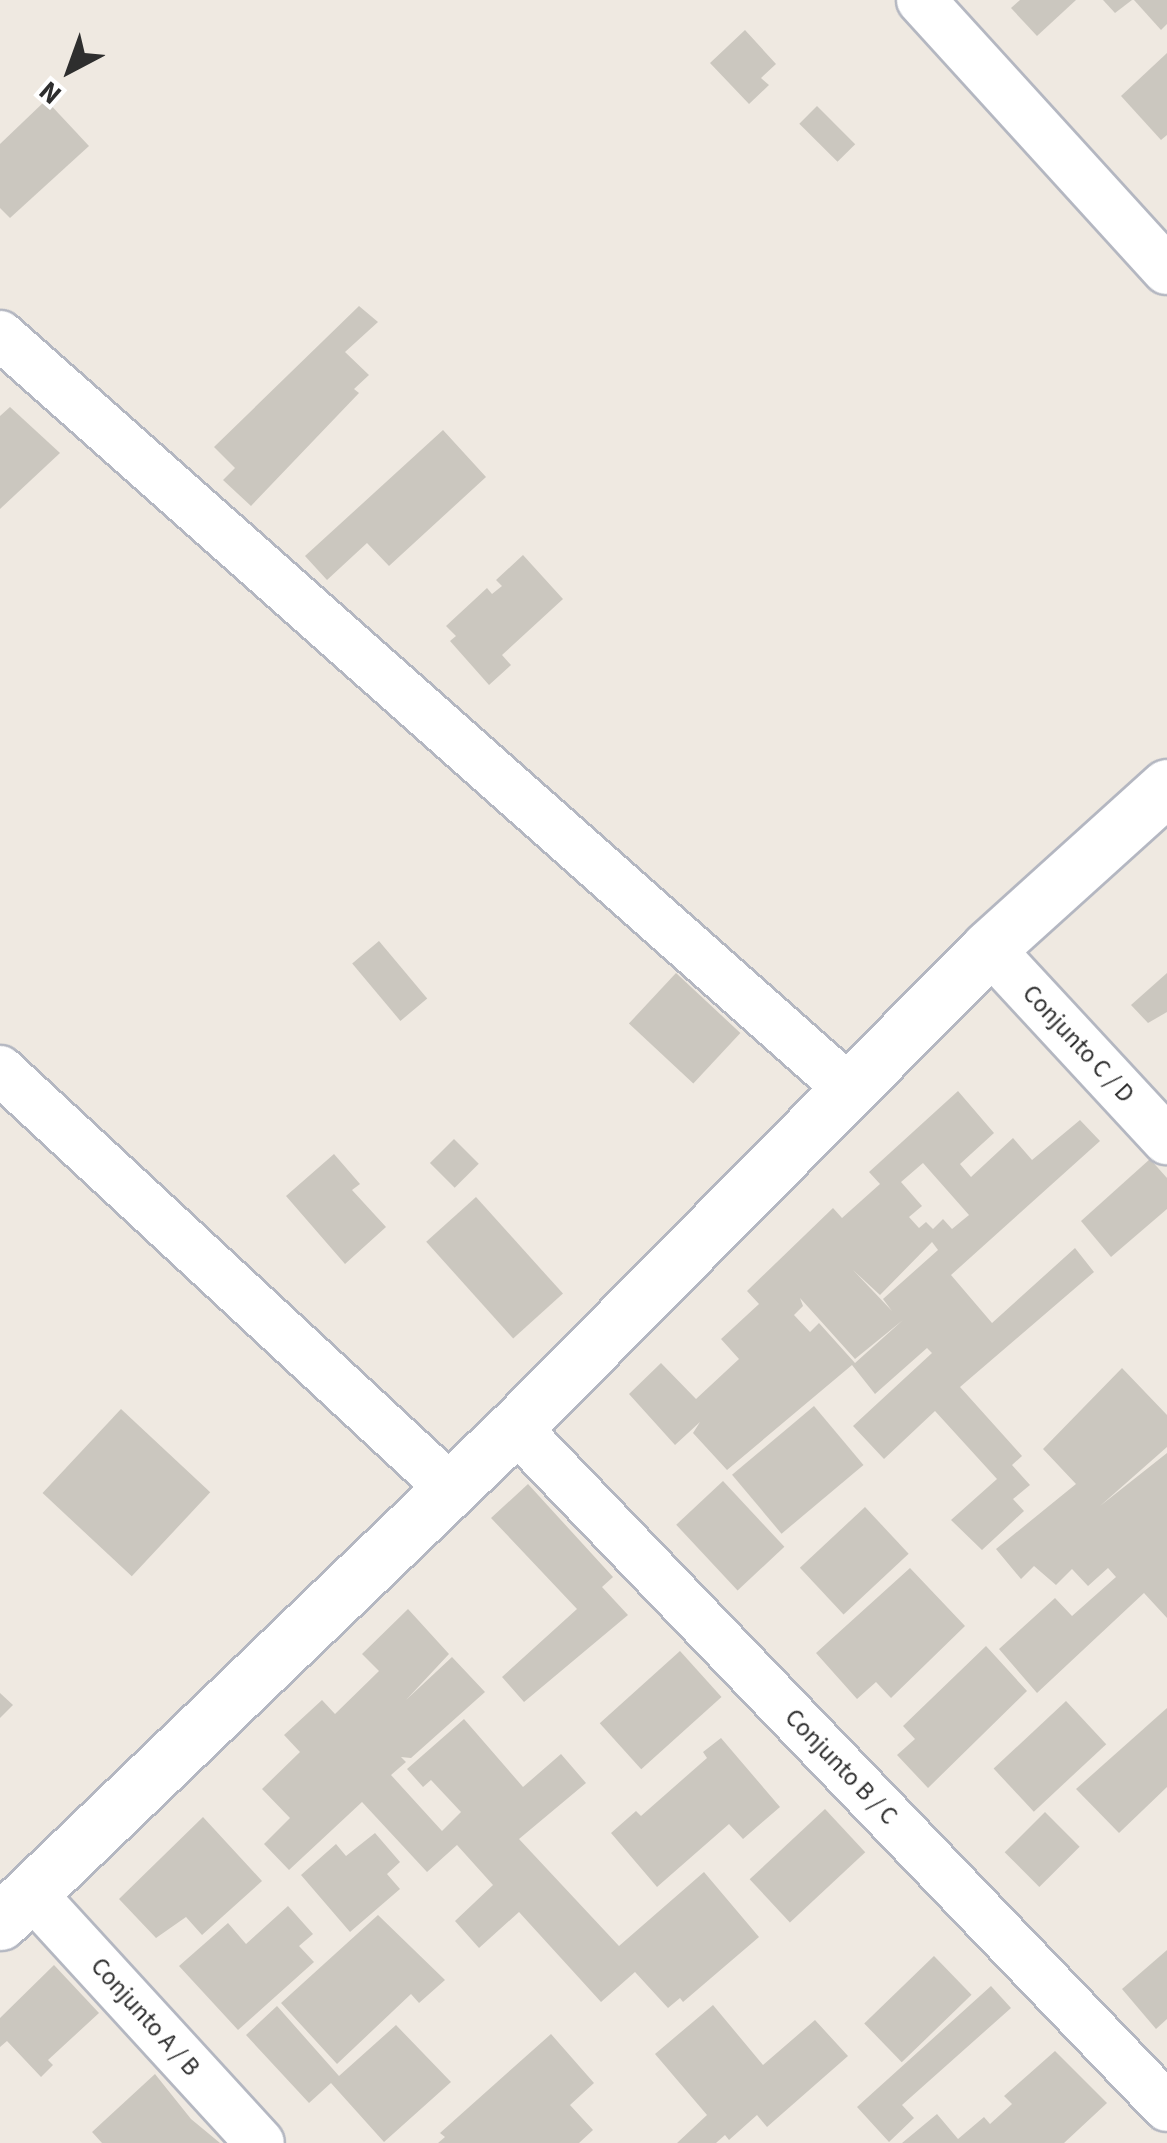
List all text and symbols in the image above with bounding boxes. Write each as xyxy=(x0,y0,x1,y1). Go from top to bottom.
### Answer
north arrow xyxy=(20,20,120,120)
text: N xyxy=(30,71,70,114)
street label: Conjunto C / D xyxy=(1016,979,1140,1109)
street label: Conjunto B / C xyxy=(778,1703,904,1831)
street label: Conjunto A / B xyxy=(84,1952,206,2082)

